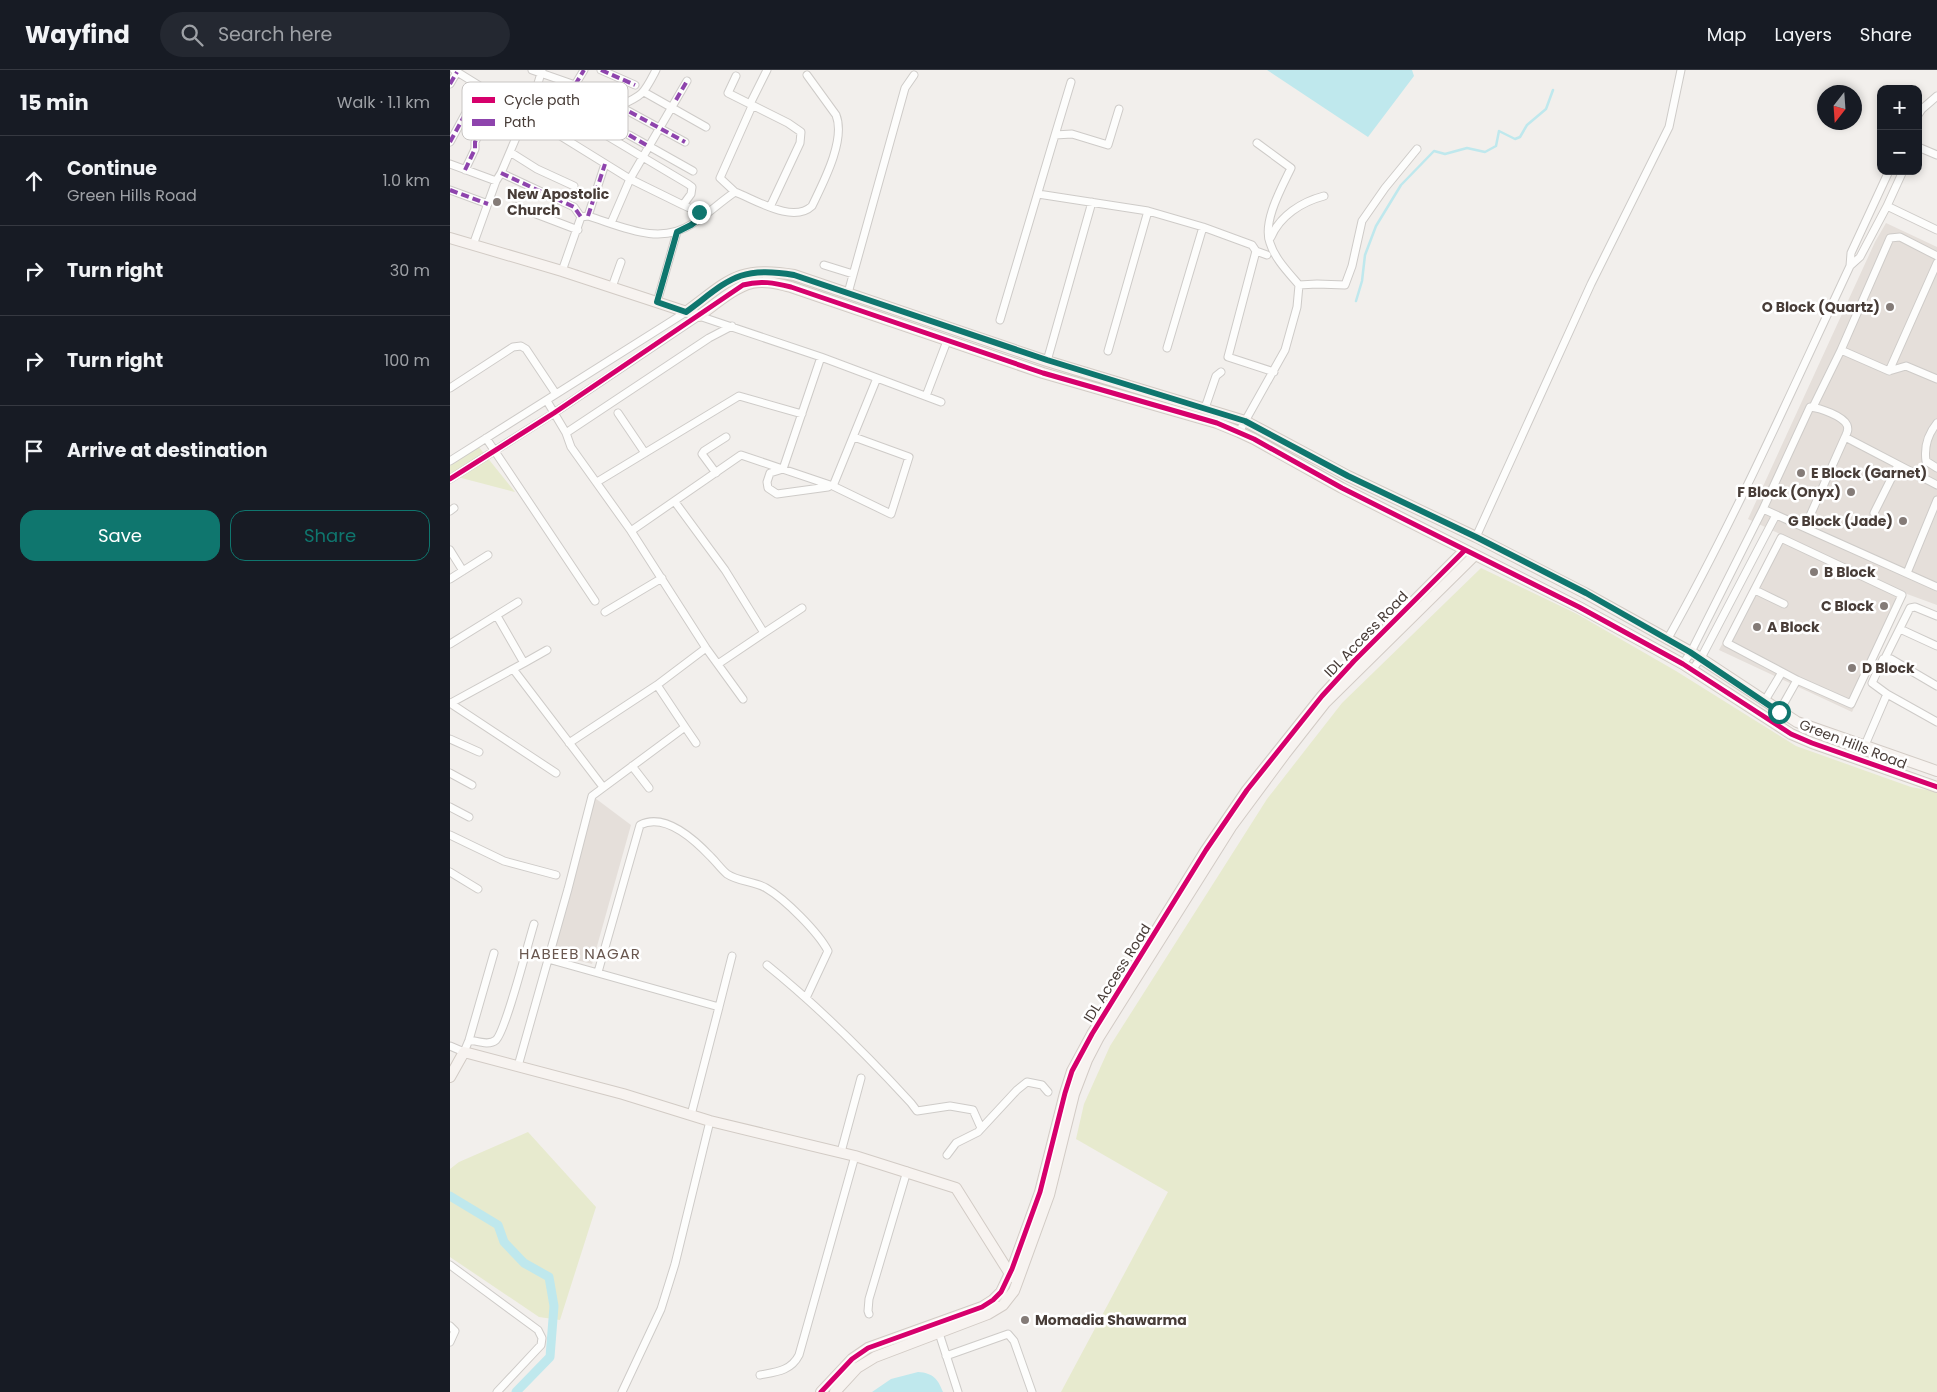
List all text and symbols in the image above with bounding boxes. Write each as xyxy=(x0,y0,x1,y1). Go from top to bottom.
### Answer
search box xyxy=(160,12,510,57)
text: Wayfind xyxy=(25,18,130,51)
icon: search xyxy=(178,21,206,49)
text: Search here xyxy=(218,21,332,48)
text: Map xyxy=(1707,22,1747,47)
text: Layers xyxy=(1775,22,1832,47)
text: Share xyxy=(1860,22,1912,47)
legend xyxy=(462,82,628,140)
north arrow xyxy=(1817,85,1862,130)
map controls xyxy=(1877,85,1922,175)
button: + xyxy=(1877,85,1922,130)
text: 15 min xyxy=(20,88,89,117)
text: Cycle path xyxy=(504,90,580,110)
text: Walk · 1.1 km xyxy=(337,91,430,114)
text: Path xyxy=(504,112,536,132)
button: − xyxy=(1877,130,1922,175)
text: Continue xyxy=(67,155,157,182)
icon: ahead xyxy=(20,167,48,195)
text: 1.0 km xyxy=(382,169,430,192)
text: Green Hills Road xyxy=(67,184,197,207)
place label: New Apostolic Church xyxy=(507,184,610,220)
marker: New Apostolic Church xyxy=(491,196,503,208)
route end xyxy=(688,201,711,224)
icon: right xyxy=(20,257,48,285)
text: Turn right xyxy=(67,257,163,284)
text: 30 m xyxy=(390,259,430,282)
place label: O Block (Quartz) xyxy=(1762,297,1880,317)
marker: O Block (Quartz) xyxy=(1884,301,1896,313)
icon: right xyxy=(20,347,48,375)
text: Turn right xyxy=(67,347,163,374)
text: 100 m xyxy=(384,349,430,372)
icon: arrive xyxy=(20,437,48,465)
text: Arrive at destination xyxy=(67,437,268,464)
place label: E Block (Garnet) xyxy=(1811,463,1927,483)
marker: E Block (Garnet) xyxy=(1795,467,1807,479)
place label: F Block (Onyx) xyxy=(1737,482,1841,502)
marker: F Block (Onyx) xyxy=(1845,486,1857,498)
button: Save xyxy=(20,510,220,561)
button: Share xyxy=(230,510,430,561)
place label: G Block (Jade) xyxy=(1788,511,1893,531)
marker: G Block (Jade) xyxy=(1897,515,1909,527)
place label: B Block xyxy=(1824,562,1876,582)
marker: B Block xyxy=(1808,566,1820,578)
street label: IDL Access Road xyxy=(1320,586,1412,682)
place label: C Block xyxy=(1821,596,1874,616)
marker: C Block xyxy=(1878,600,1890,612)
place label: A Block xyxy=(1767,617,1820,637)
marker: A Block xyxy=(1751,621,1763,633)
place label: D Block xyxy=(1862,658,1915,678)
marker: D Block xyxy=(1846,662,1858,674)
route start xyxy=(1768,701,1791,724)
street label: Green Hills Road xyxy=(1796,714,1910,774)
street label: IDL Access Road xyxy=(1079,920,1155,1026)
district label: HABEEB NAGAR xyxy=(519,943,641,964)
place label: Momadia Shawarma xyxy=(1035,1310,1187,1330)
marker: Momadia Shawarma xyxy=(1019,1314,1031,1326)

